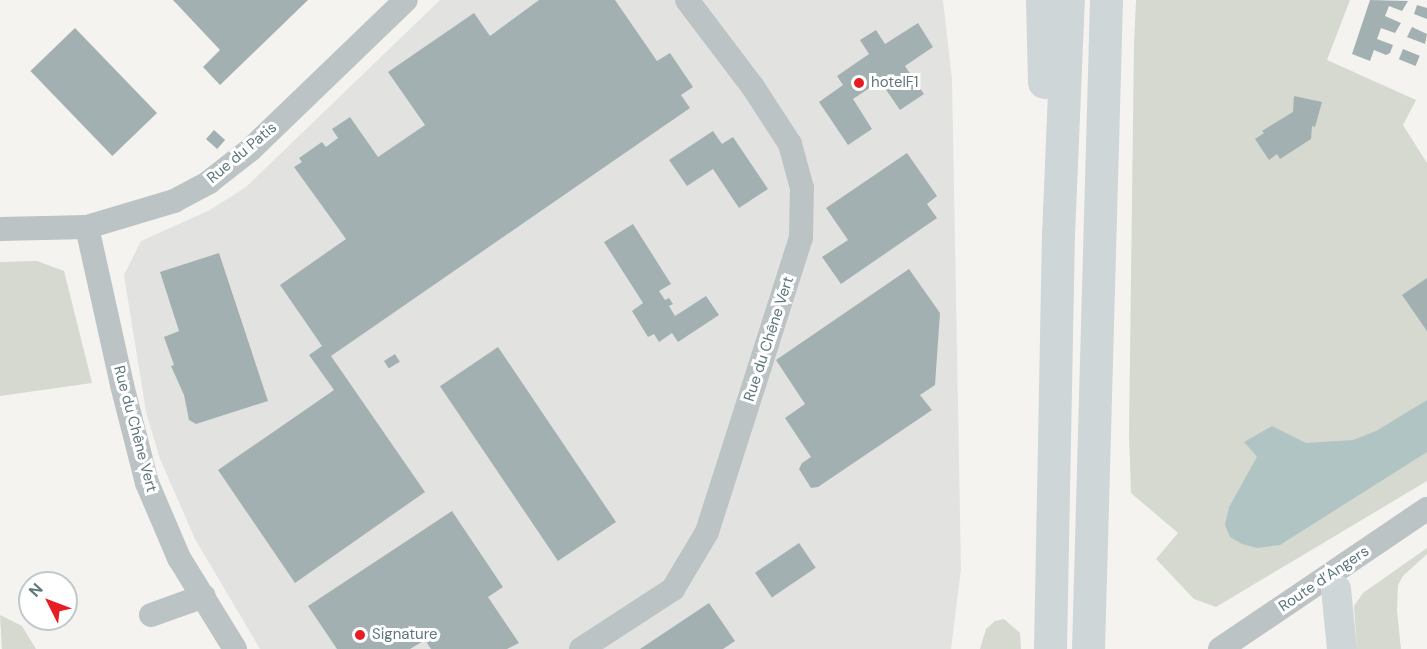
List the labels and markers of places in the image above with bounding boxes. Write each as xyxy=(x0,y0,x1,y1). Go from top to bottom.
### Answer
place label: hotelF1 xyxy=(871,74,918,92)
marker: hotelF1 xyxy=(852,76,866,90)
place label: Signature xyxy=(372,626,437,644)
marker: Signature xyxy=(353,628,367,642)

